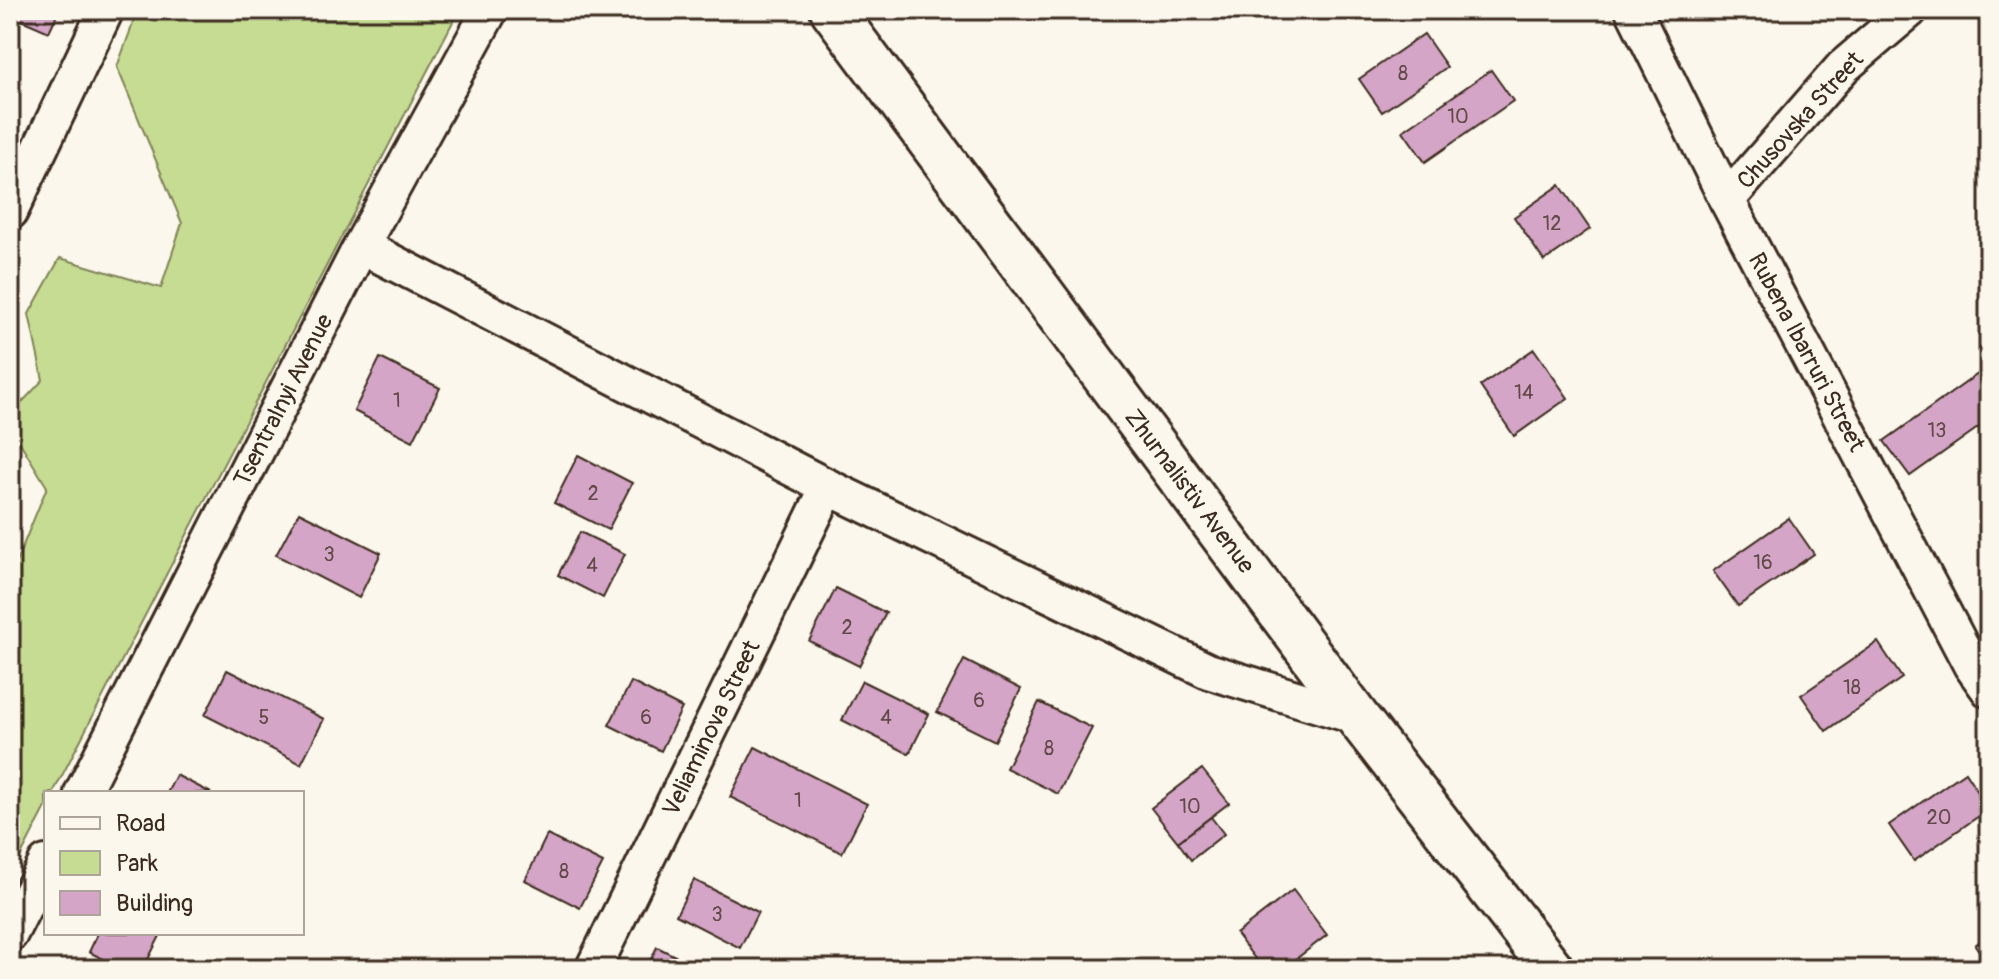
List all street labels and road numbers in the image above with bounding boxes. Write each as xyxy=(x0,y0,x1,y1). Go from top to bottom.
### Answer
street label: Chusovska Street xyxy=(1731,45,1870,195)
street label: Rubena Ibarruri Street xyxy=(1742,248,1871,457)
street label: Tsentralnyi Avenue xyxy=(228,309,339,491)
street label: Zhurnalistiv Avenue xyxy=(1118,403,1261,579)
street label: Veliaminova Street xyxy=(656,635,767,821)

